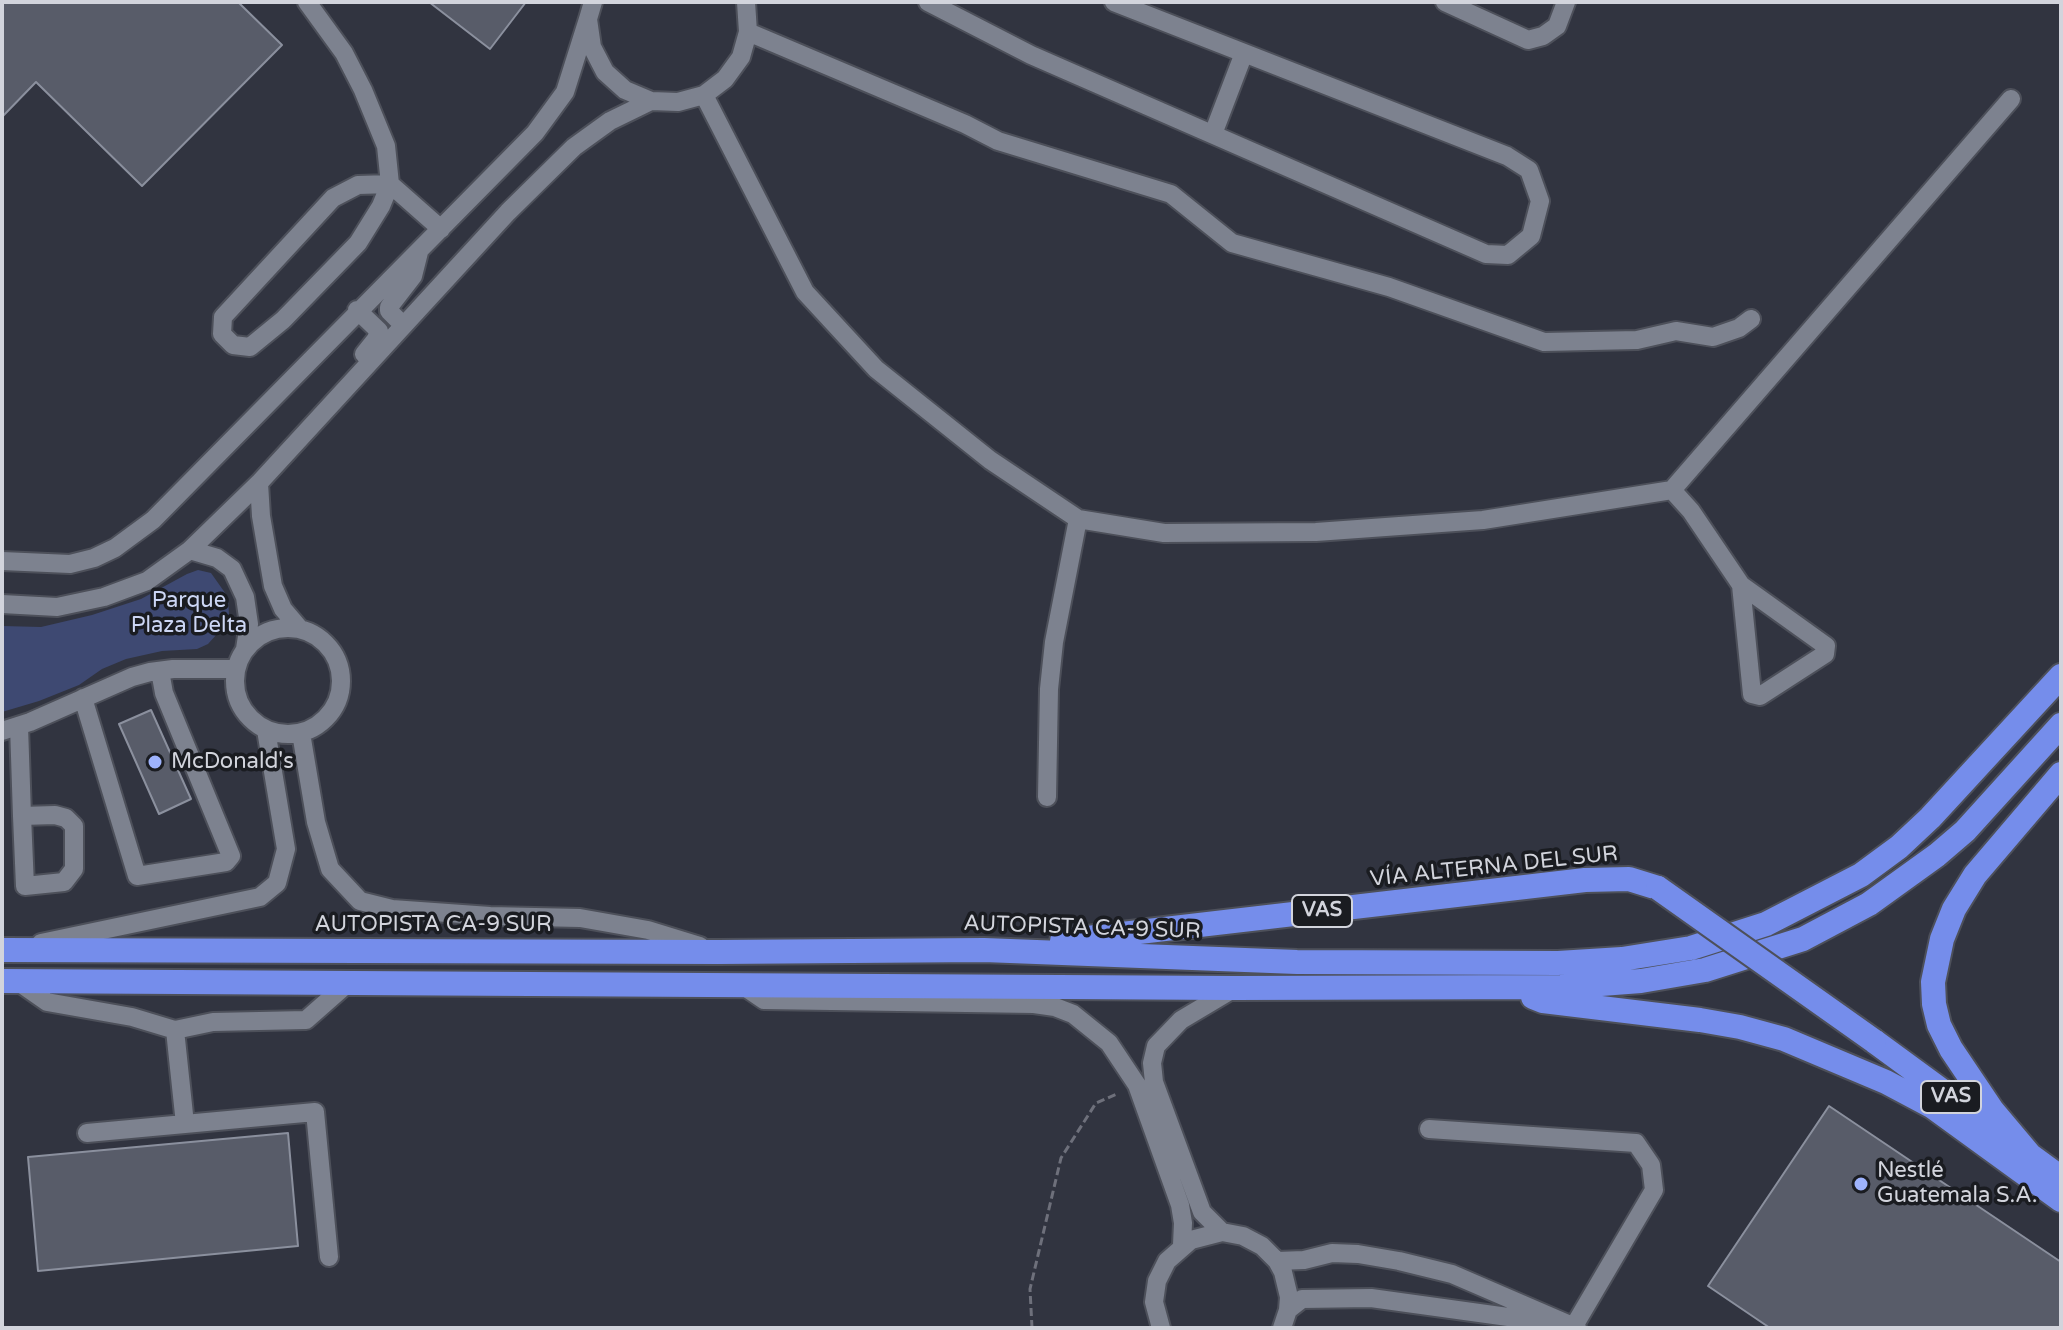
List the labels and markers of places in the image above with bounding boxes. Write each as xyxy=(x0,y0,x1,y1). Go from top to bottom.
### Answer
place label: McDonald's xyxy=(171,749,294,775)
marker: McDonald's xyxy=(146,753,164,771)
place label: Nestlé Guatemala S.A. xyxy=(1877,1158,2037,1210)
marker: Nestlé Guatemala S.A. xyxy=(1852,1175,1870,1193)

